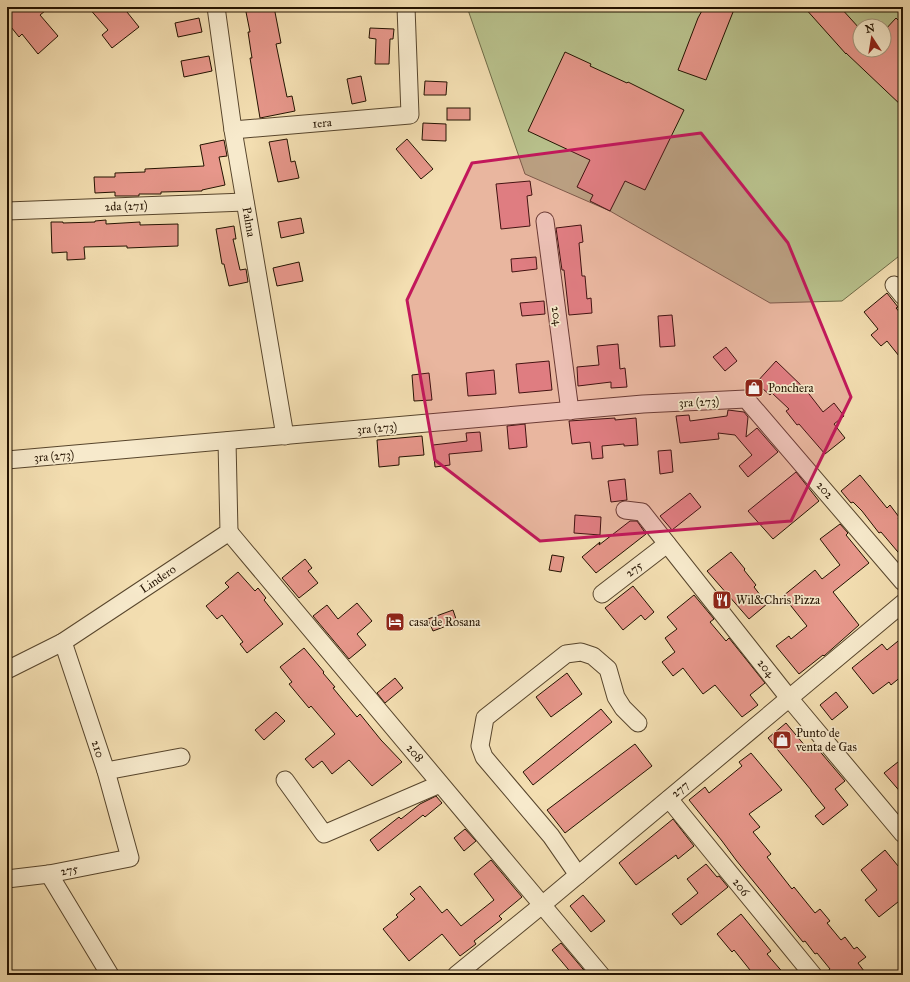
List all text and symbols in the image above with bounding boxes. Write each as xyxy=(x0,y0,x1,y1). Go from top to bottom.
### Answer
north arrow xyxy=(852,18,892,58)
text: N xyxy=(864,21,877,36)
street label: 1era xyxy=(312,115,333,131)
street label: 2da (271) xyxy=(104,198,148,214)
street label: Palma xyxy=(239,206,259,239)
street label: 204 xyxy=(549,305,565,327)
shop icon: Ponchera xyxy=(743,377,765,399)
place label: Ponchera xyxy=(768,381,814,395)
street label: 3ra (273) xyxy=(678,394,720,410)
street label: 3ra (273) xyxy=(356,419,398,437)
street label: 3ra (273) xyxy=(33,447,75,465)
street label: 202 xyxy=(814,478,837,502)
street label: 275 xyxy=(623,558,646,580)
street label: Lindero xyxy=(137,562,179,596)
restaurant icon: Wil&Chris Pizza xyxy=(711,589,733,611)
place label: Wil&Chris Pizza xyxy=(736,593,821,607)
hotel icon: casa de Rosana xyxy=(384,611,406,633)
place label: casa de Rosana xyxy=(409,615,481,629)
street label: 204 xyxy=(754,656,778,680)
place label: Punto de venta de Gas xyxy=(795,726,857,754)
shop icon: Punto de venta de Gas xyxy=(771,729,793,751)
street label: 210 xyxy=(89,738,107,760)
street label: 208 xyxy=(403,741,427,765)
street label: 277 xyxy=(668,778,692,800)
street label: 275 xyxy=(59,861,79,879)
street label: 206 xyxy=(730,875,753,899)

